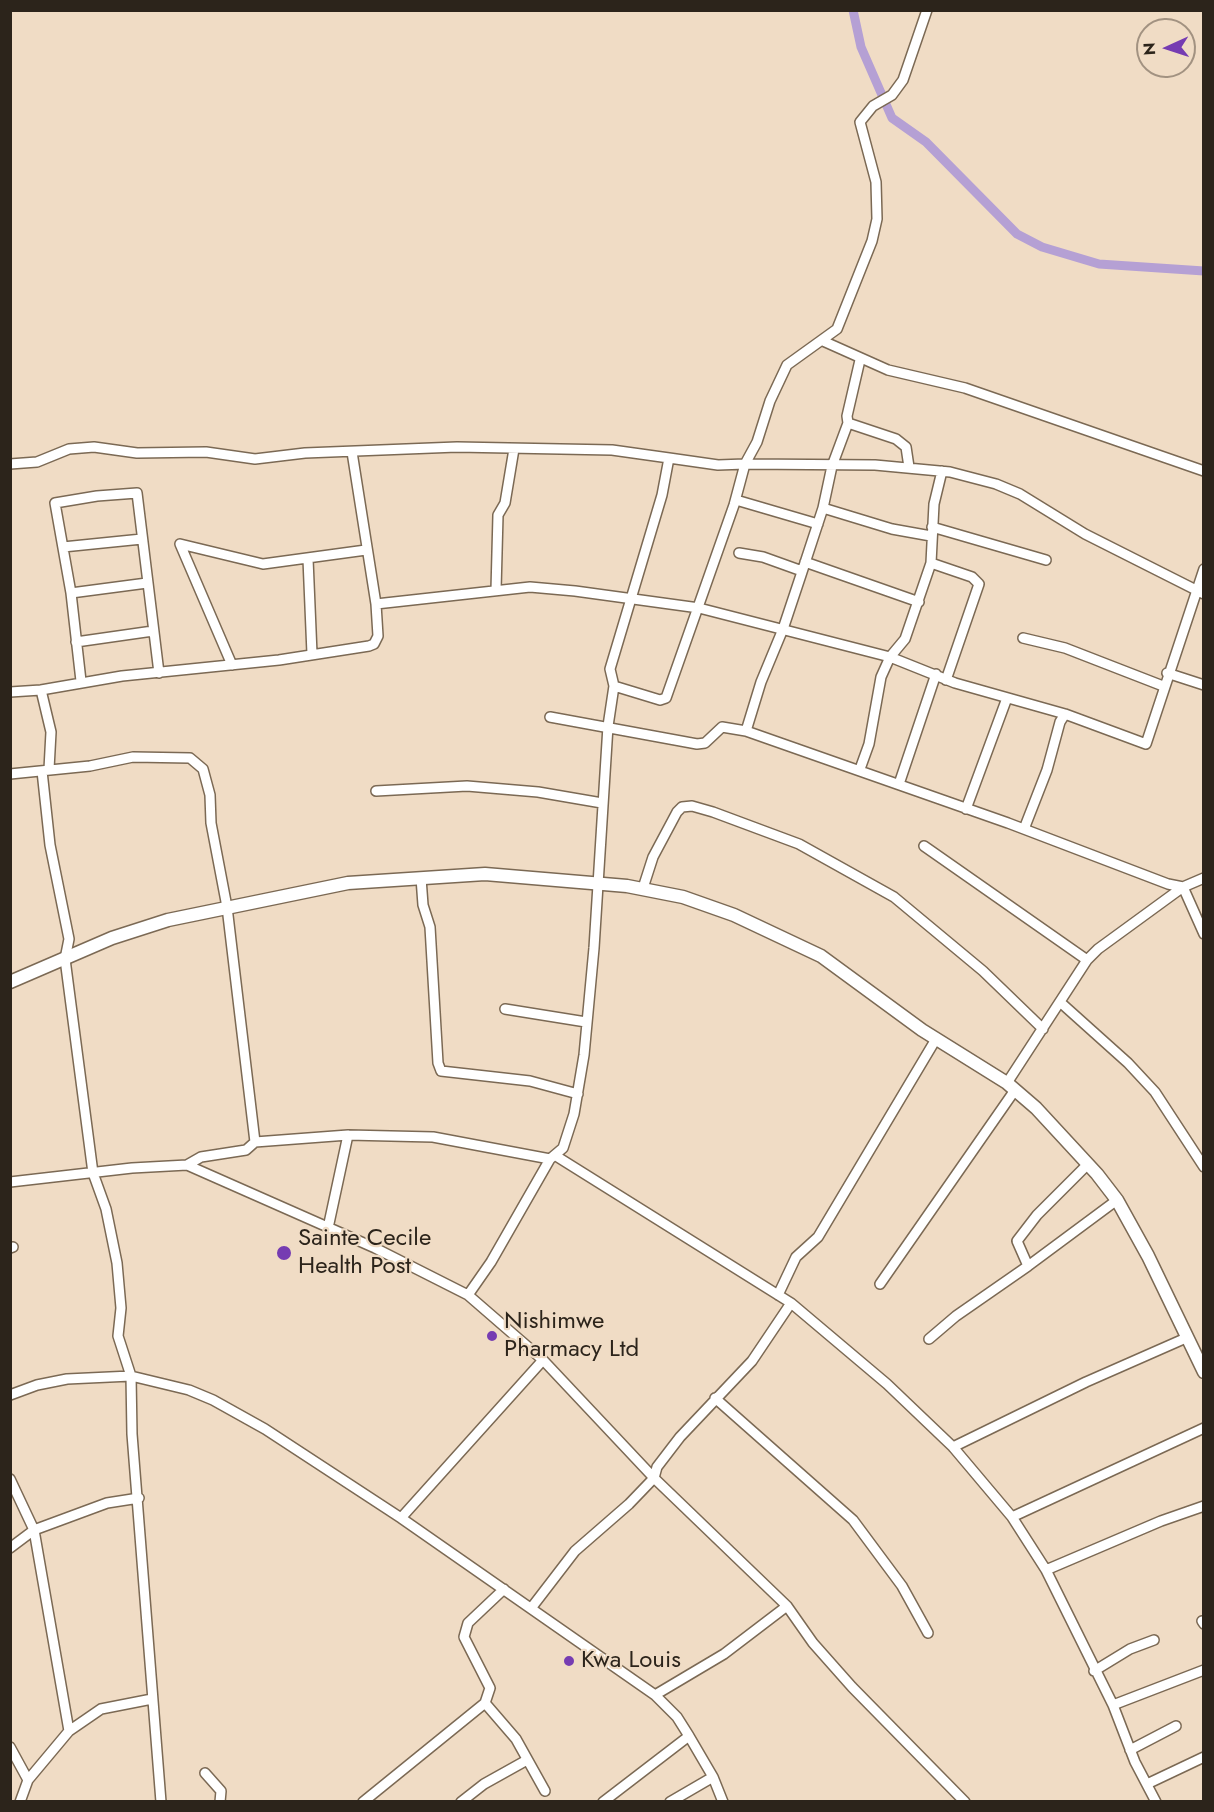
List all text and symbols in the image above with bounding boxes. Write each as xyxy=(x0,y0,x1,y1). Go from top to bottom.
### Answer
north arrow xyxy=(1136,18,1196,78)
text: N xyxy=(1138,42,1161,56)
place label: Sainte Cecile Health Post xyxy=(298,1225,431,1281)
marker: Sainte Cecile Health Post xyxy=(275,1244,293,1262)
place label: Nishimwe Pharmacy Ltd xyxy=(504,1308,639,1364)
marker: Nishimwe Pharmacy Ltd xyxy=(485,1329,499,1343)
place label: Kwa Louis xyxy=(581,1647,681,1675)
marker: Kwa Louis xyxy=(562,1654,576,1668)

